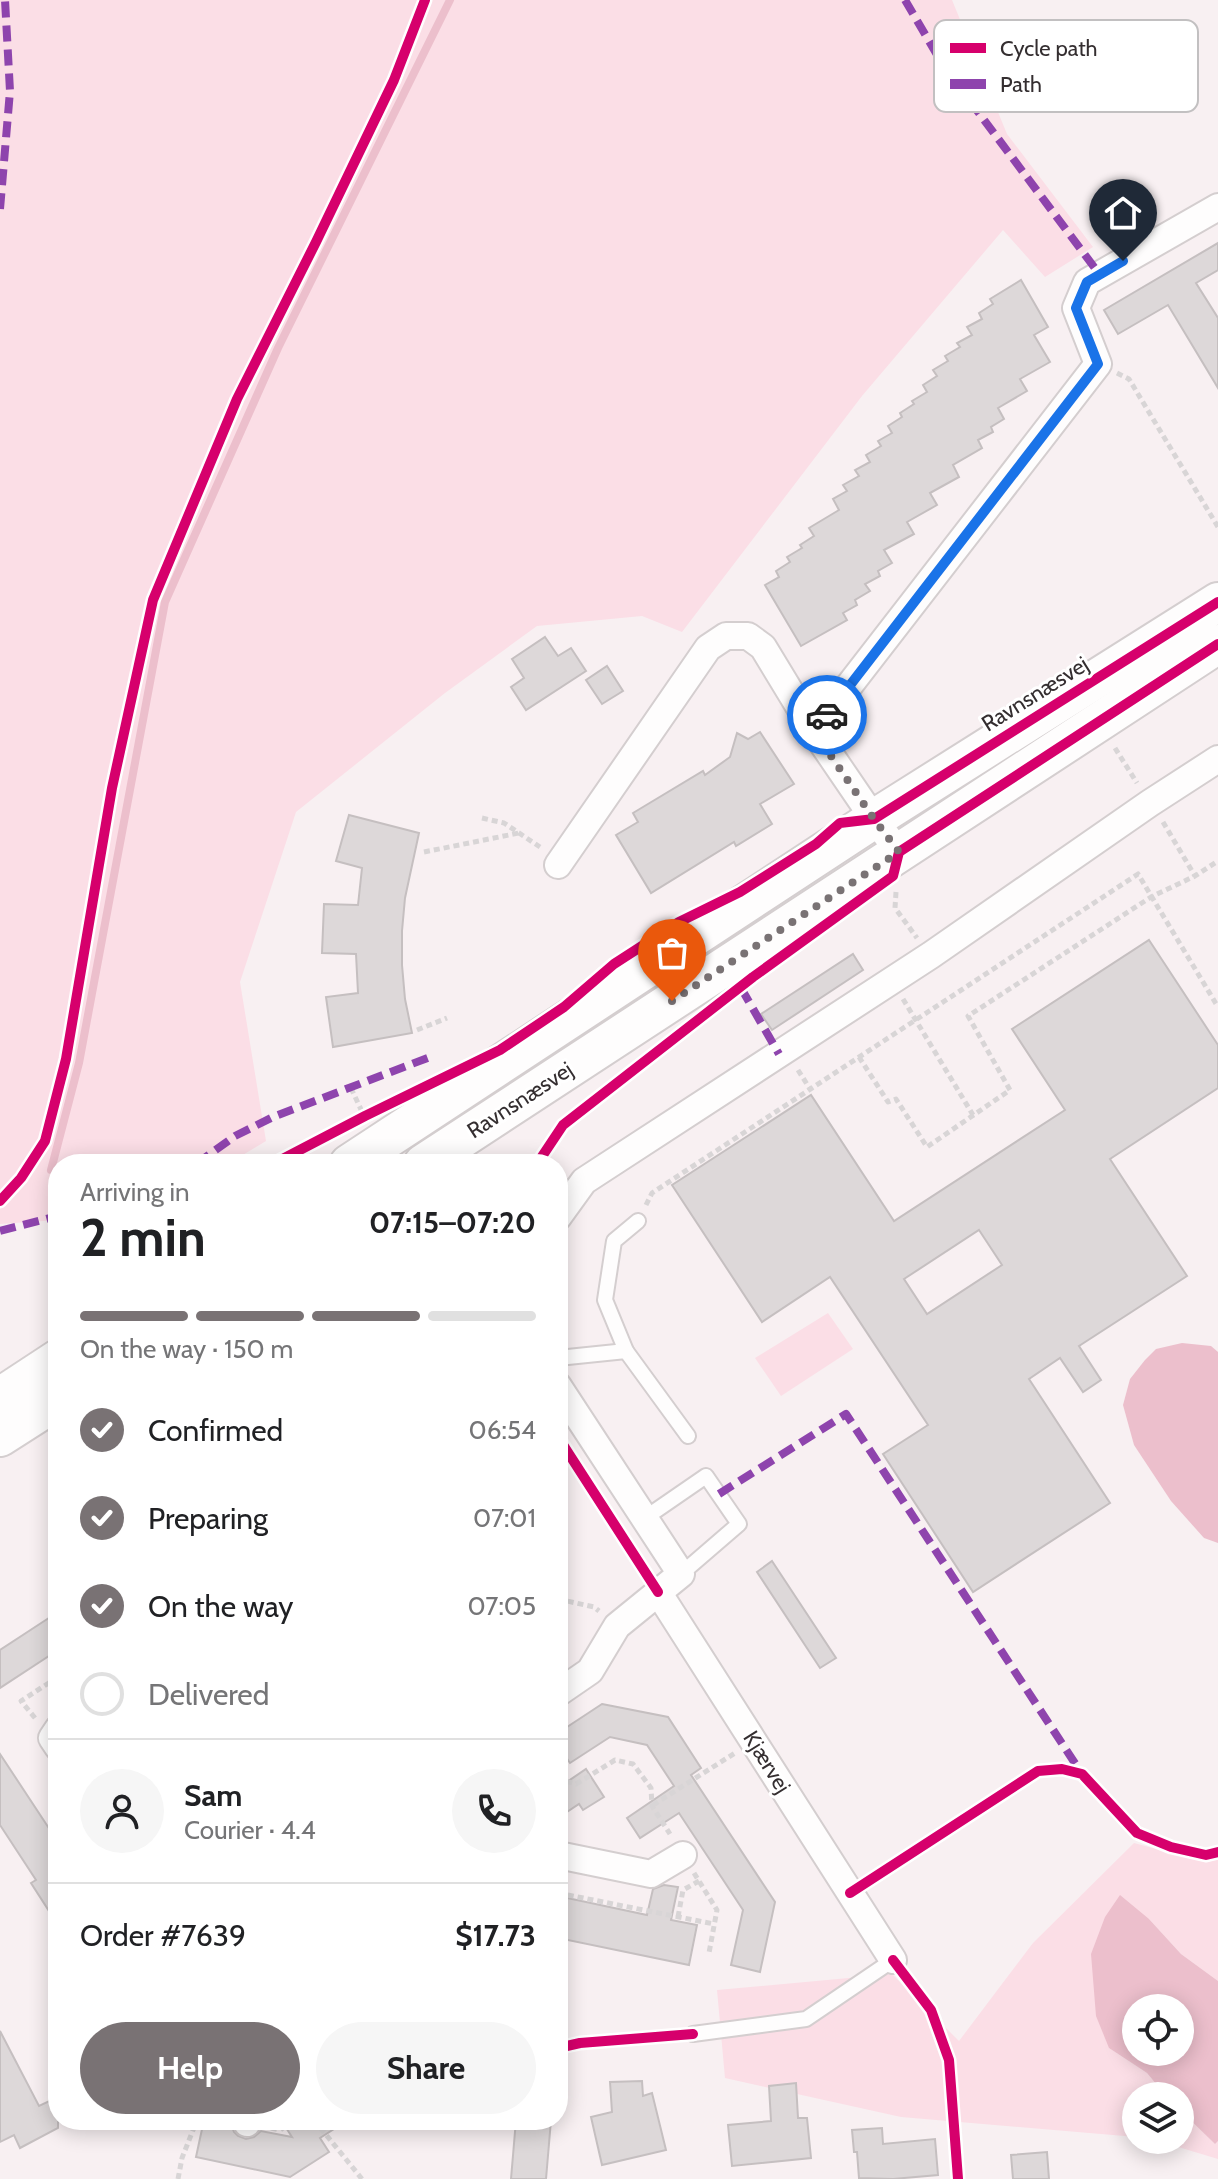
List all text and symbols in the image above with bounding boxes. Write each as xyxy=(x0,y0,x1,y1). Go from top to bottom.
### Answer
legend xyxy=(934,20,1198,112)
text: Cycle path xyxy=(1000,35,1098,62)
text: Path xyxy=(1000,71,1042,98)
pin xyxy=(1089,179,1157,261)
icon: home xyxy=(1101,191,1145,235)
street label: Ravnsnæsvej xyxy=(977,651,1093,737)
courier xyxy=(787,675,867,755)
icon: car xyxy=(805,693,849,737)
pin xyxy=(638,919,706,1001)
icon: bag xyxy=(650,931,694,975)
street label: Ravnsnæsvej xyxy=(462,1056,578,1144)
text: Arriving in xyxy=(80,1176,190,1208)
text: 07:15–07:20 xyxy=(369,1204,536,1241)
text: 2 min xyxy=(80,1206,206,1269)
text: On the way · 150 m xyxy=(80,1333,293,1365)
icon: check xyxy=(80,1408,124,1452)
text: Confirmed xyxy=(148,1412,283,1449)
text: 06:54 xyxy=(469,1414,536,1446)
icon: check xyxy=(80,1496,124,1540)
text: Preparing xyxy=(148,1500,268,1537)
text: 07:01 xyxy=(473,1502,536,1534)
icon: check xyxy=(80,1584,124,1628)
text: On the way xyxy=(148,1588,293,1625)
text: 07:05 xyxy=(467,1590,536,1622)
text: Delivered xyxy=(148,1676,269,1713)
street label: Kjærvej xyxy=(737,1726,797,1798)
button: person xyxy=(80,1769,164,1853)
button: phone xyxy=(452,1769,536,1853)
text: Sam xyxy=(184,1777,242,1814)
text: Courier · 4.4 xyxy=(184,1814,316,1846)
text: Order #7639 xyxy=(80,1917,246,1954)
text: $17.73 xyxy=(455,1917,536,1954)
map controls xyxy=(1122,1994,1194,2154)
button: locate xyxy=(1122,1994,1194,2066)
button: Help xyxy=(80,2022,300,2114)
button: Share xyxy=(316,2022,536,2114)
button: layers xyxy=(1122,2082,1194,2154)

